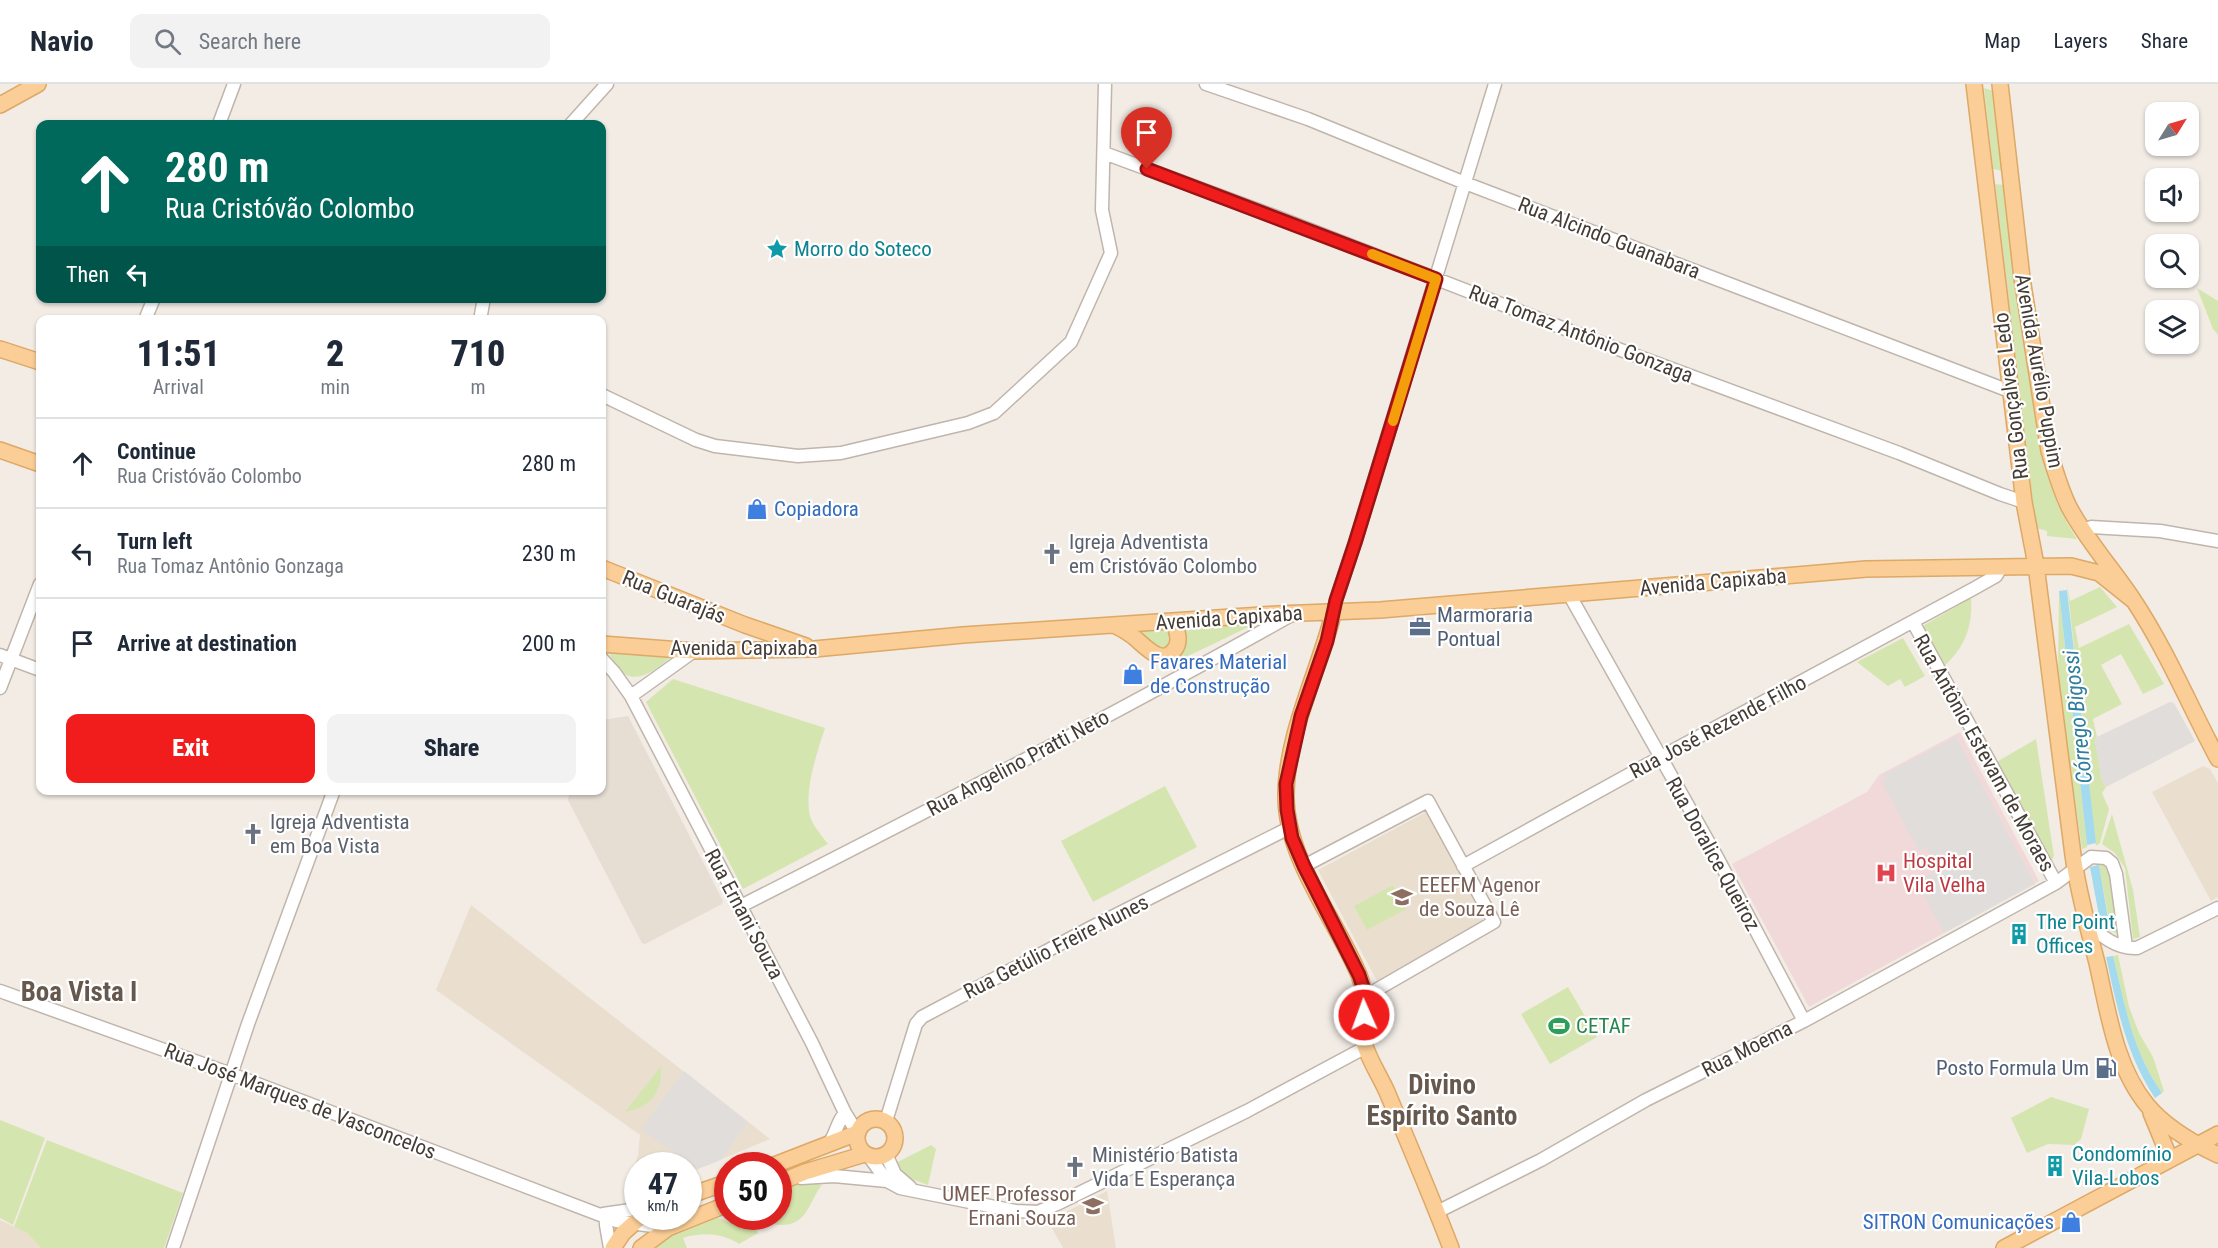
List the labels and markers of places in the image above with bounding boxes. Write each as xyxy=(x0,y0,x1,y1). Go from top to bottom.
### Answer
pin xyxy=(1121,107,1172,169)
place icon: Morro do Soteco xyxy=(765,237,789,261)
place label: Morro do Soteco xyxy=(794,237,932,261)
shop icon: Copiadora xyxy=(745,497,769,521)
place label: Copiadora xyxy=(774,497,859,521)
place label: Igreja Adventista em Cristóvão Colombo xyxy=(1069,530,1257,578)
church icon: Igreja Adventista em Cristóvão Colombo xyxy=(1040,542,1064,566)
place label: Marmoraria Pontual xyxy=(1437,603,1533,651)
office icon: Marmoraria Pontual xyxy=(1408,615,1432,639)
place label: Favares Material de Construção xyxy=(1150,650,1287,698)
shop icon: Favares Material de Construção xyxy=(1121,662,1145,686)
place label: Igreja Adventista em Boa Vista xyxy=(270,810,410,858)
church icon: Igreja Adventista em Boa Vista xyxy=(241,822,265,846)
place label: Hospital Vila Velha xyxy=(1903,849,1985,897)
hospital icon: Hospital Vila Velha xyxy=(1874,861,1898,885)
place label: EEEFM Agenor de Souza Lê xyxy=(1419,873,1541,921)
school or university icon: EEEFM Agenor de Souza Lê xyxy=(1390,885,1414,909)
place label: The Point Offices xyxy=(2036,910,2115,958)
building icon: The Point Offices xyxy=(2007,922,2031,946)
sports icon: CETAF xyxy=(1547,1014,1571,1038)
place label: CETAF xyxy=(1576,1014,1631,1038)
place label: Posto Formula Um xyxy=(1936,1056,2089,1080)
fuel station icon: Posto Formula Um xyxy=(2094,1056,2118,1080)
place label: Condomínio Vila-Lobos xyxy=(2072,1142,2172,1190)
place label: Ministério Batista Vida E Esperança xyxy=(1092,1143,1238,1191)
building icon: Condomínio Vila-Lobos xyxy=(2043,1154,2067,1178)
church icon: Ministério Batista Vida E Esperança xyxy=(1063,1155,1087,1179)
place label: UMEF Professor Ernani Souza xyxy=(942,1182,1076,1230)
school or university icon: UMEF Professor Ernani Souza xyxy=(1081,1194,1105,1218)
place label: SITRON Comunicações xyxy=(1863,1210,2054,1234)
shop icon: SITRON Comunicações xyxy=(2059,1210,2083,1234)

